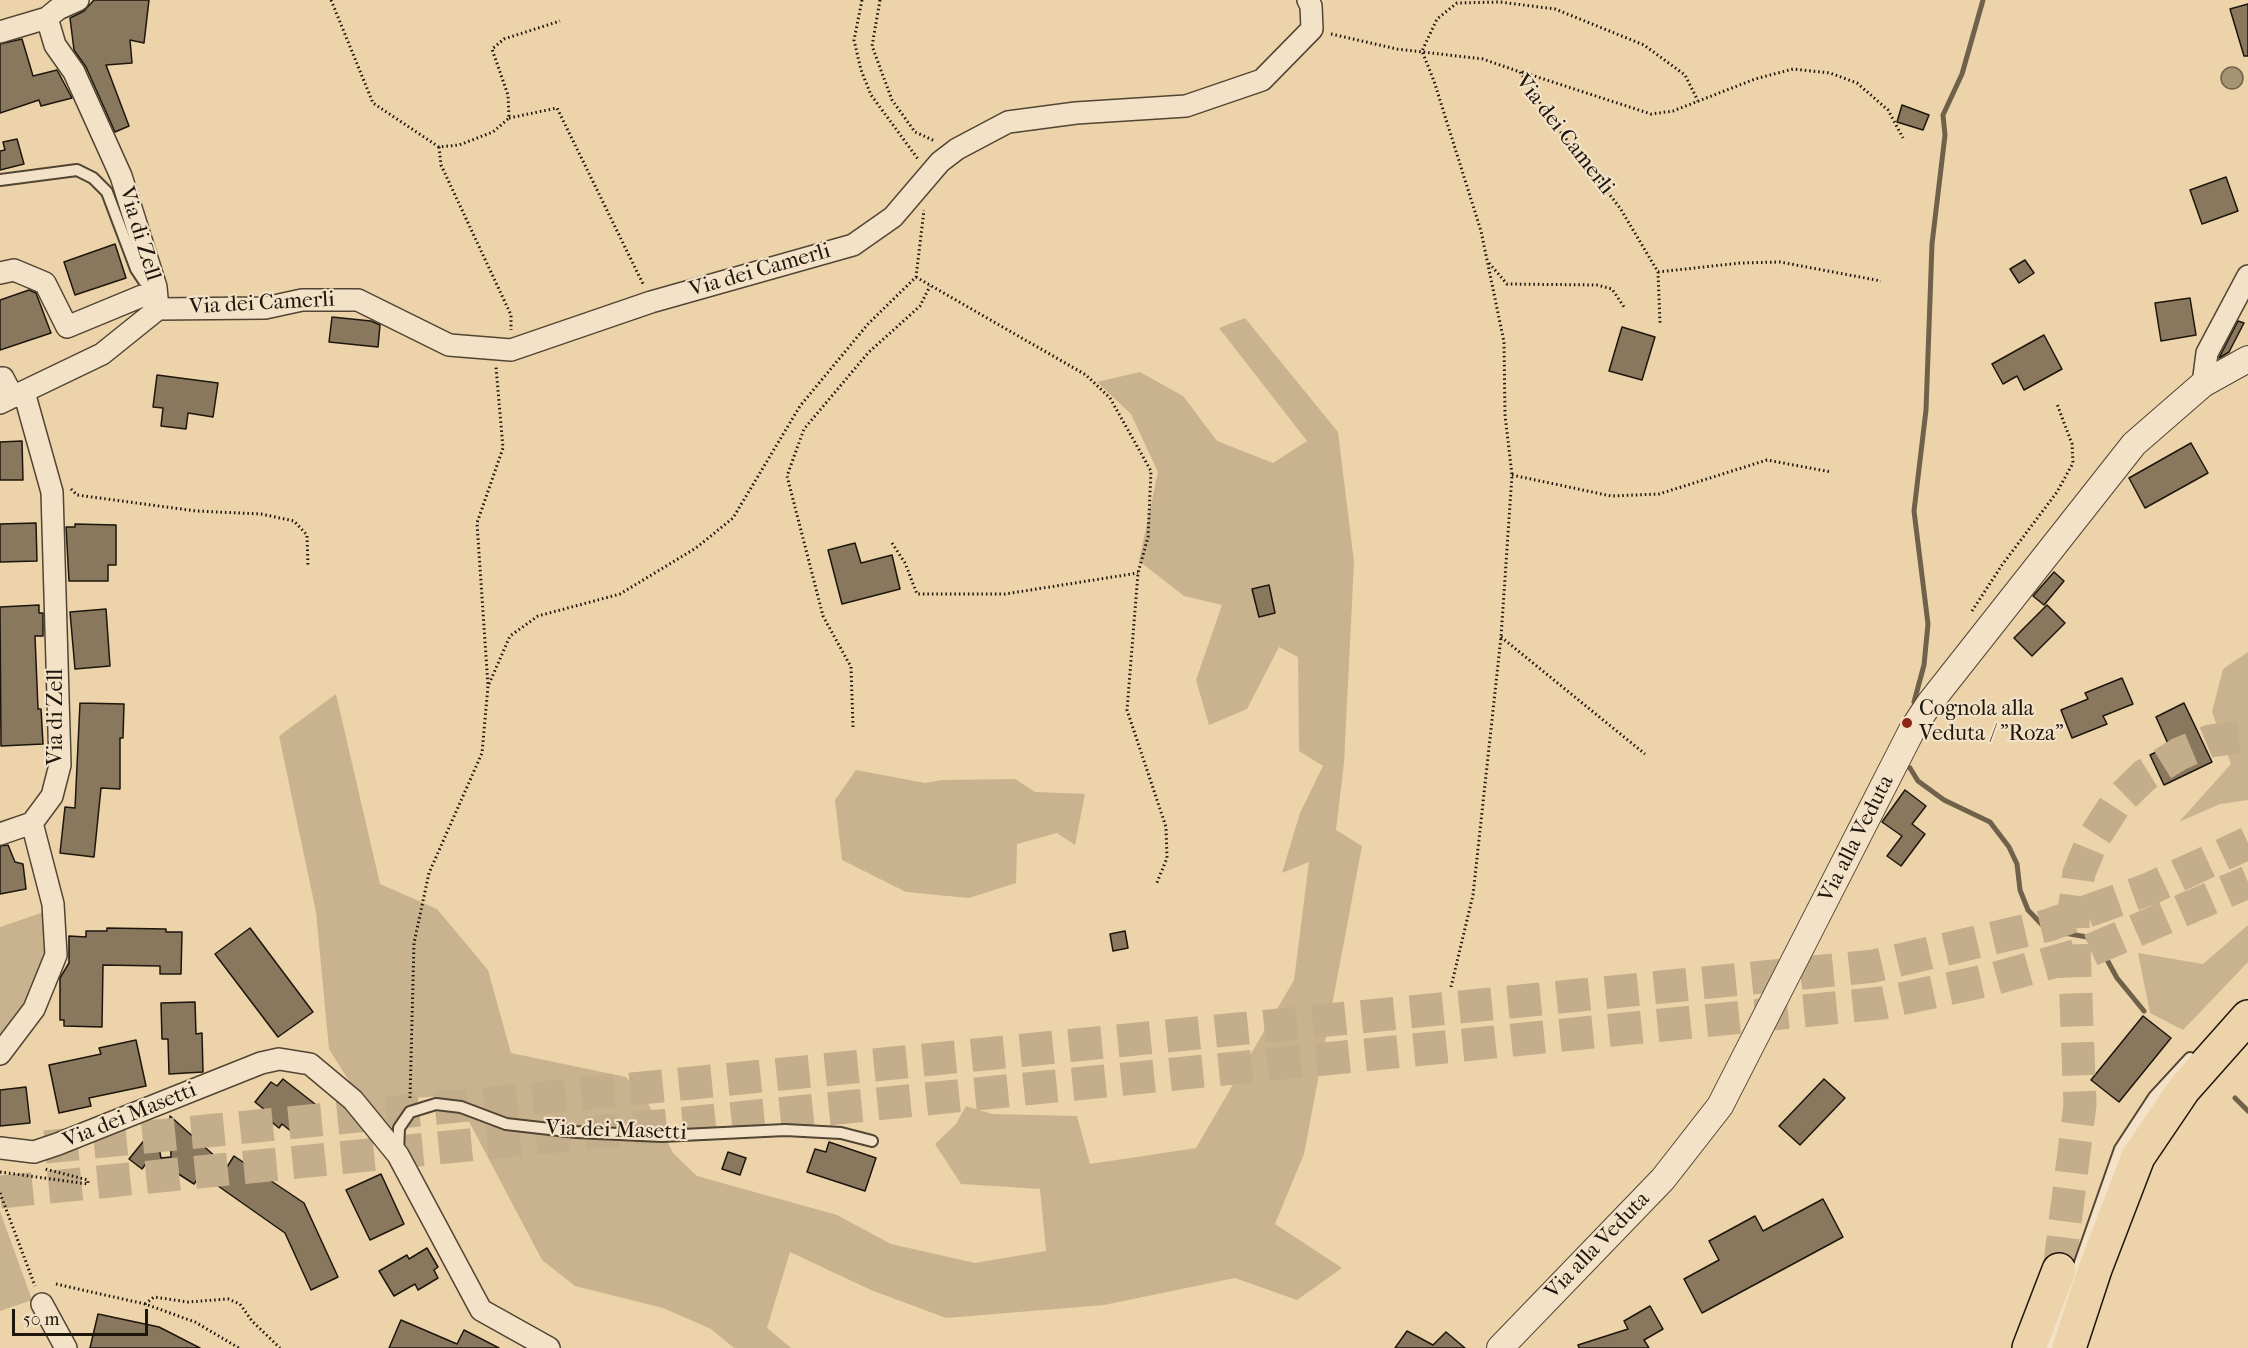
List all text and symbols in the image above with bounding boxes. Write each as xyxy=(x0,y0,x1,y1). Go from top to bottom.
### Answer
street label: Via dei Camerli xyxy=(1509,70,1619,200)
street label: Via di Zell xyxy=(112,184,166,284)
street label: Via dei Camerli xyxy=(686,238,834,304)
street label: Via dei Camerli xyxy=(189,287,335,321)
street label: Via di Zell xyxy=(44,669,70,765)
place label: Cognola alla Veduta / "Roza" xyxy=(1919,697,2064,748)
marker: Cognola alla Veduta / "Roza" xyxy=(1900,716,1914,730)
street label: Via alla Veduta xyxy=(1814,771,1900,907)
street label: Via dei Masetti xyxy=(60,1077,200,1155)
street label: Via dei Masetti xyxy=(545,1115,687,1147)
street label: Via alla Veduta xyxy=(1540,1187,1656,1305)
scale bar xyxy=(15,1297,152,1335)
text: 50 m xyxy=(23,1309,59,1330)

